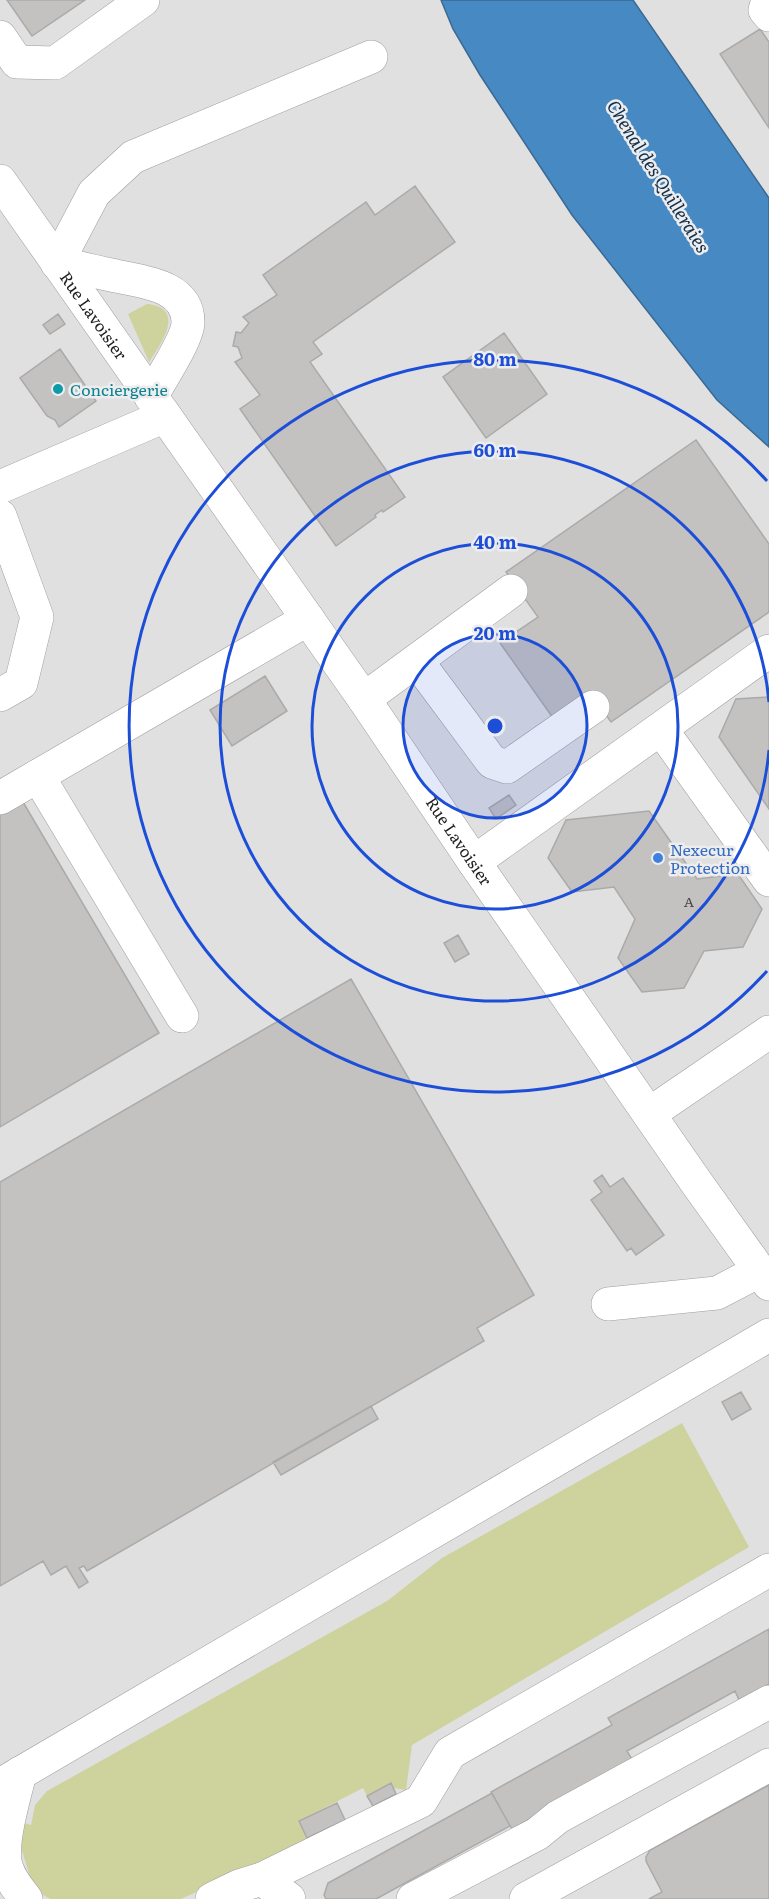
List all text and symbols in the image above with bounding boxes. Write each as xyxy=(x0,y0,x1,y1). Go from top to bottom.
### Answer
water label: Chenal des Quilleraies xyxy=(601,94,717,258)
street label: Rue Lavoisier xyxy=(55,266,134,365)
text: 80 m xyxy=(473,345,517,372)
place label: Conciergerie xyxy=(70,377,168,401)
marker: Conciergerie xyxy=(51,382,65,396)
text: 60 m xyxy=(473,436,517,463)
text: 40 m xyxy=(473,528,517,555)
text: 20 m xyxy=(474,619,516,646)
centre of rings xyxy=(485,716,505,736)
street label: Rue Lavoisier xyxy=(421,791,499,890)
place label: Nexecur Protection xyxy=(670,837,751,879)
marker: Nexecur Protection xyxy=(651,851,665,865)
house number: A xyxy=(684,891,695,911)

